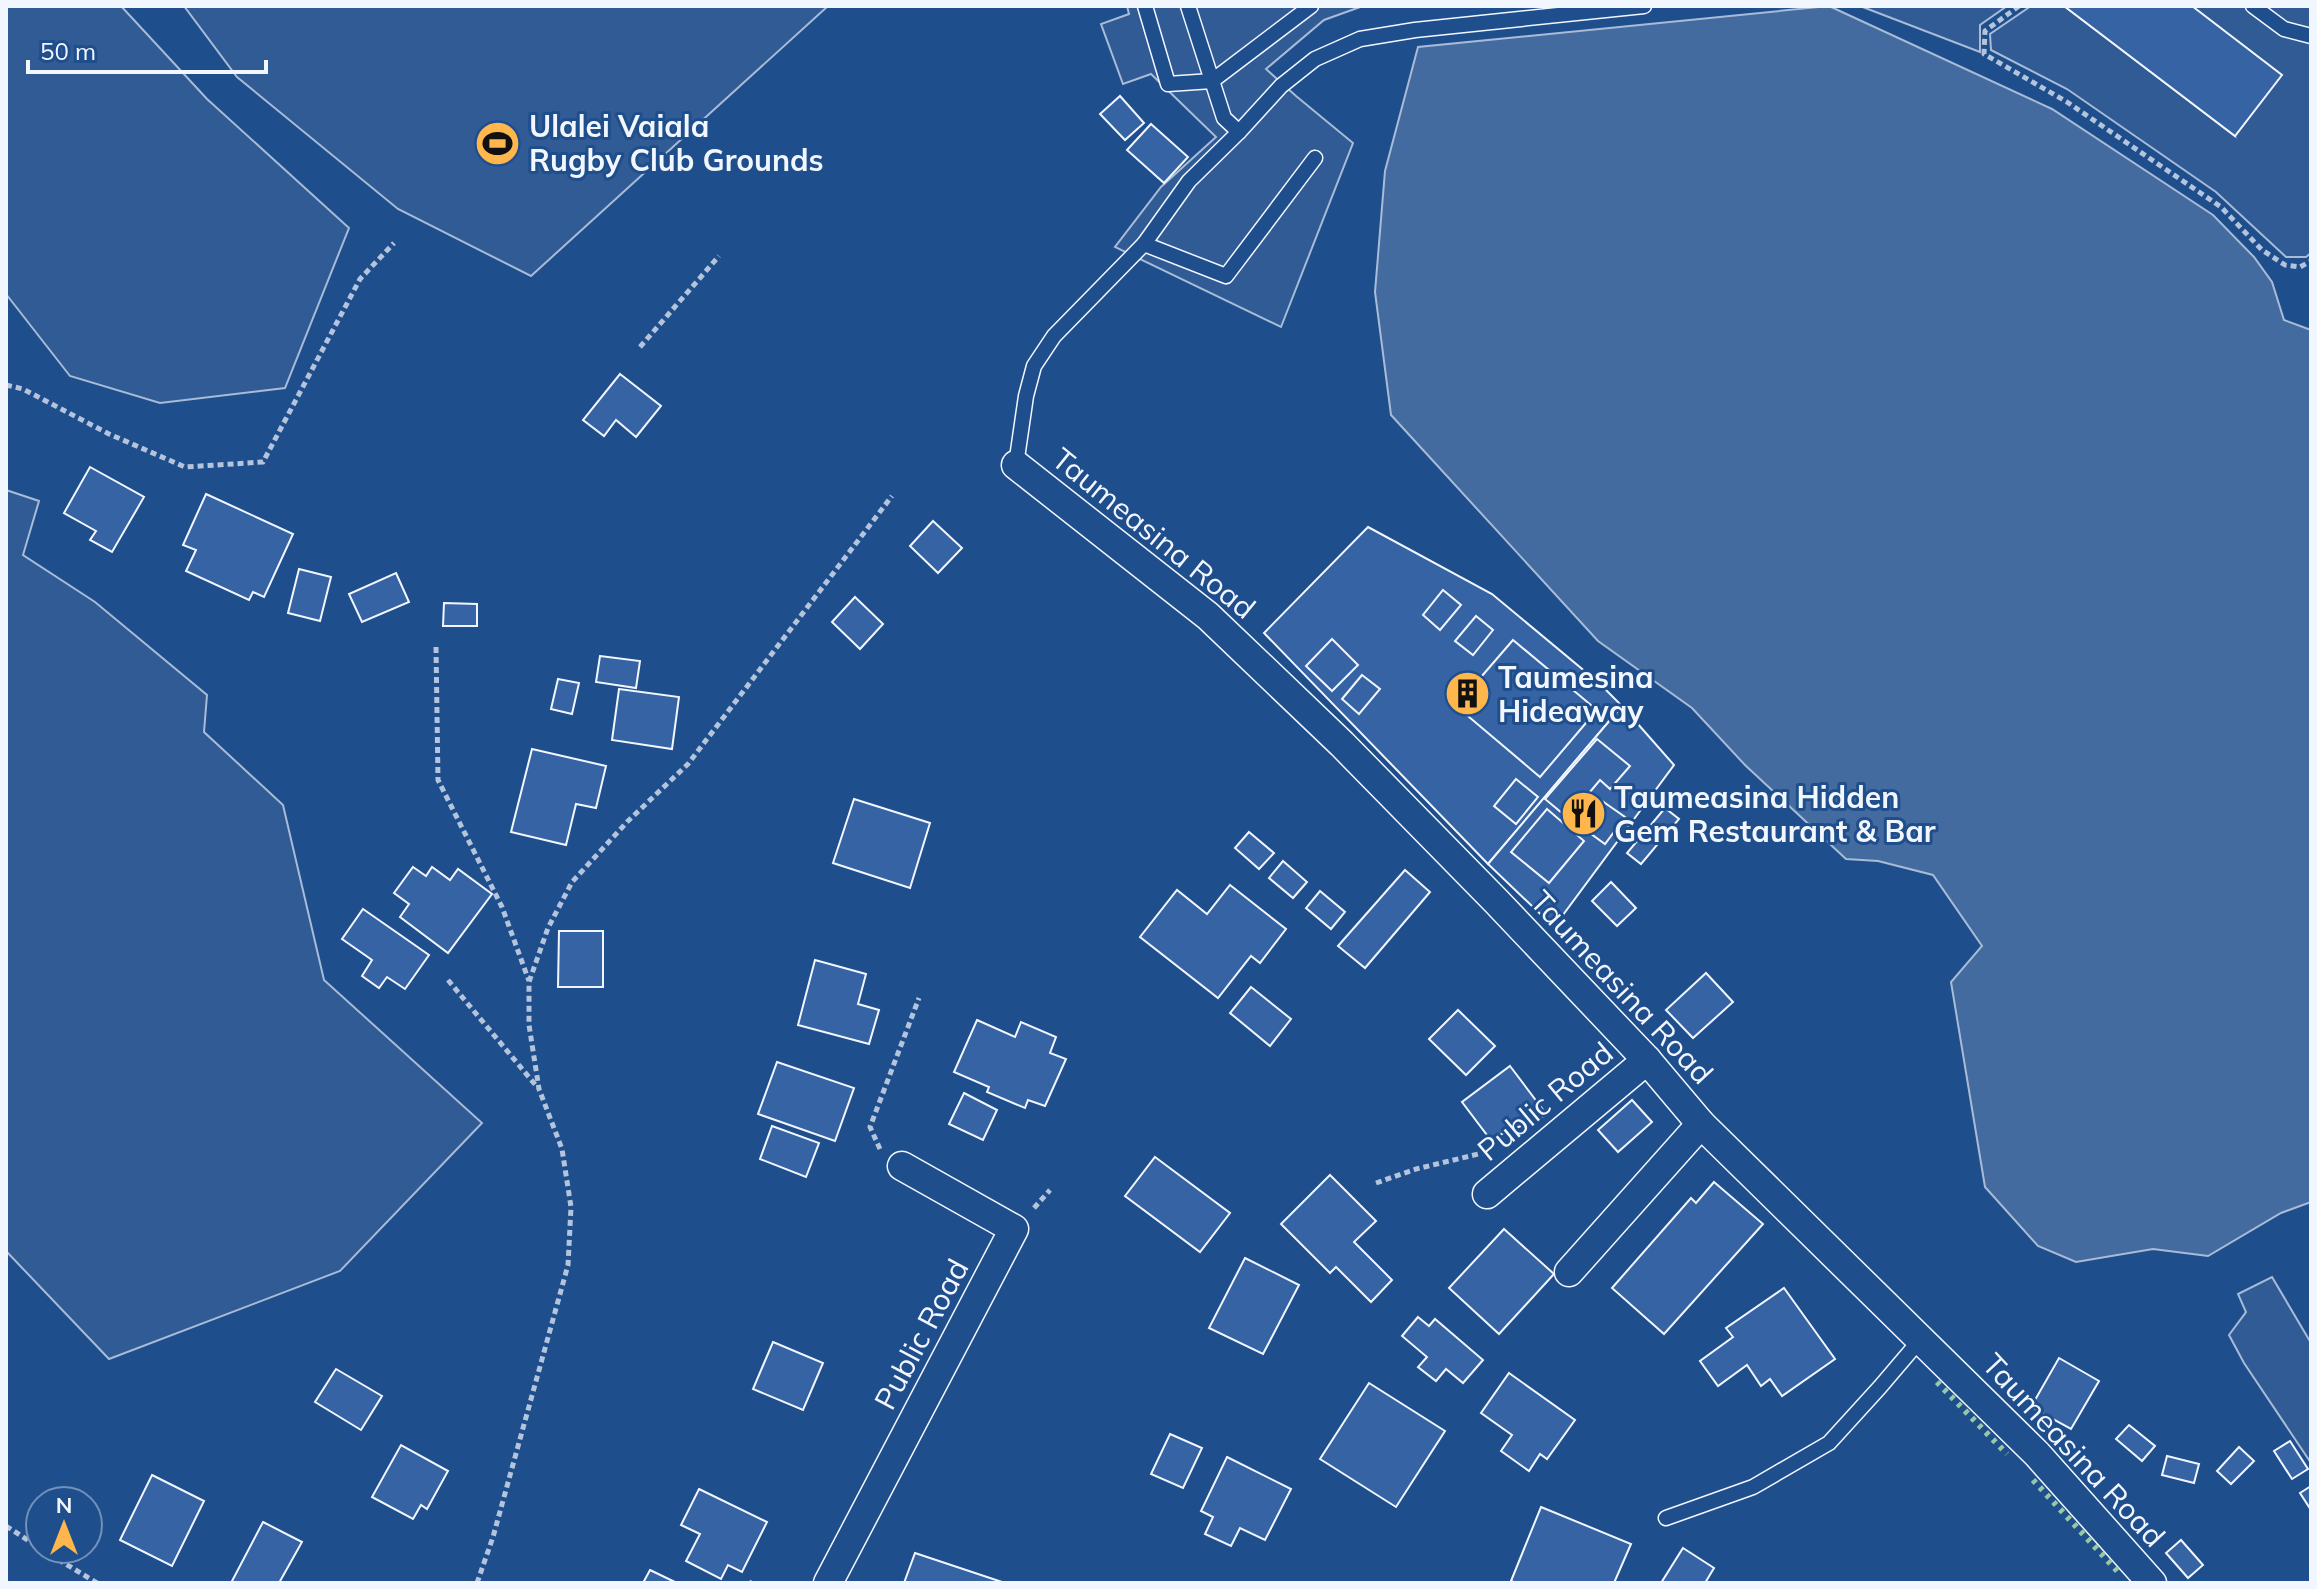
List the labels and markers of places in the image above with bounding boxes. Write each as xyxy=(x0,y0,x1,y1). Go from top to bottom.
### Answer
place label: Ulalei Vaiala Rugby Club Grounds xyxy=(529,107,824,179)
sports icon: Ulalei Vaiala Rugby Club Grounds xyxy=(474,119,522,167)
place label: Taumesina Hideaway xyxy=(1498,658,1654,730)
building icon: Taumesina Hideaway xyxy=(1443,670,1491,718)
place label: Taumeasina Hidden Gem Restaurant & Bar xyxy=(1614,778,1936,850)
restaurant icon: Taumeasina Hidden Gem Restaurant & Bar xyxy=(1559,790,1607,838)

